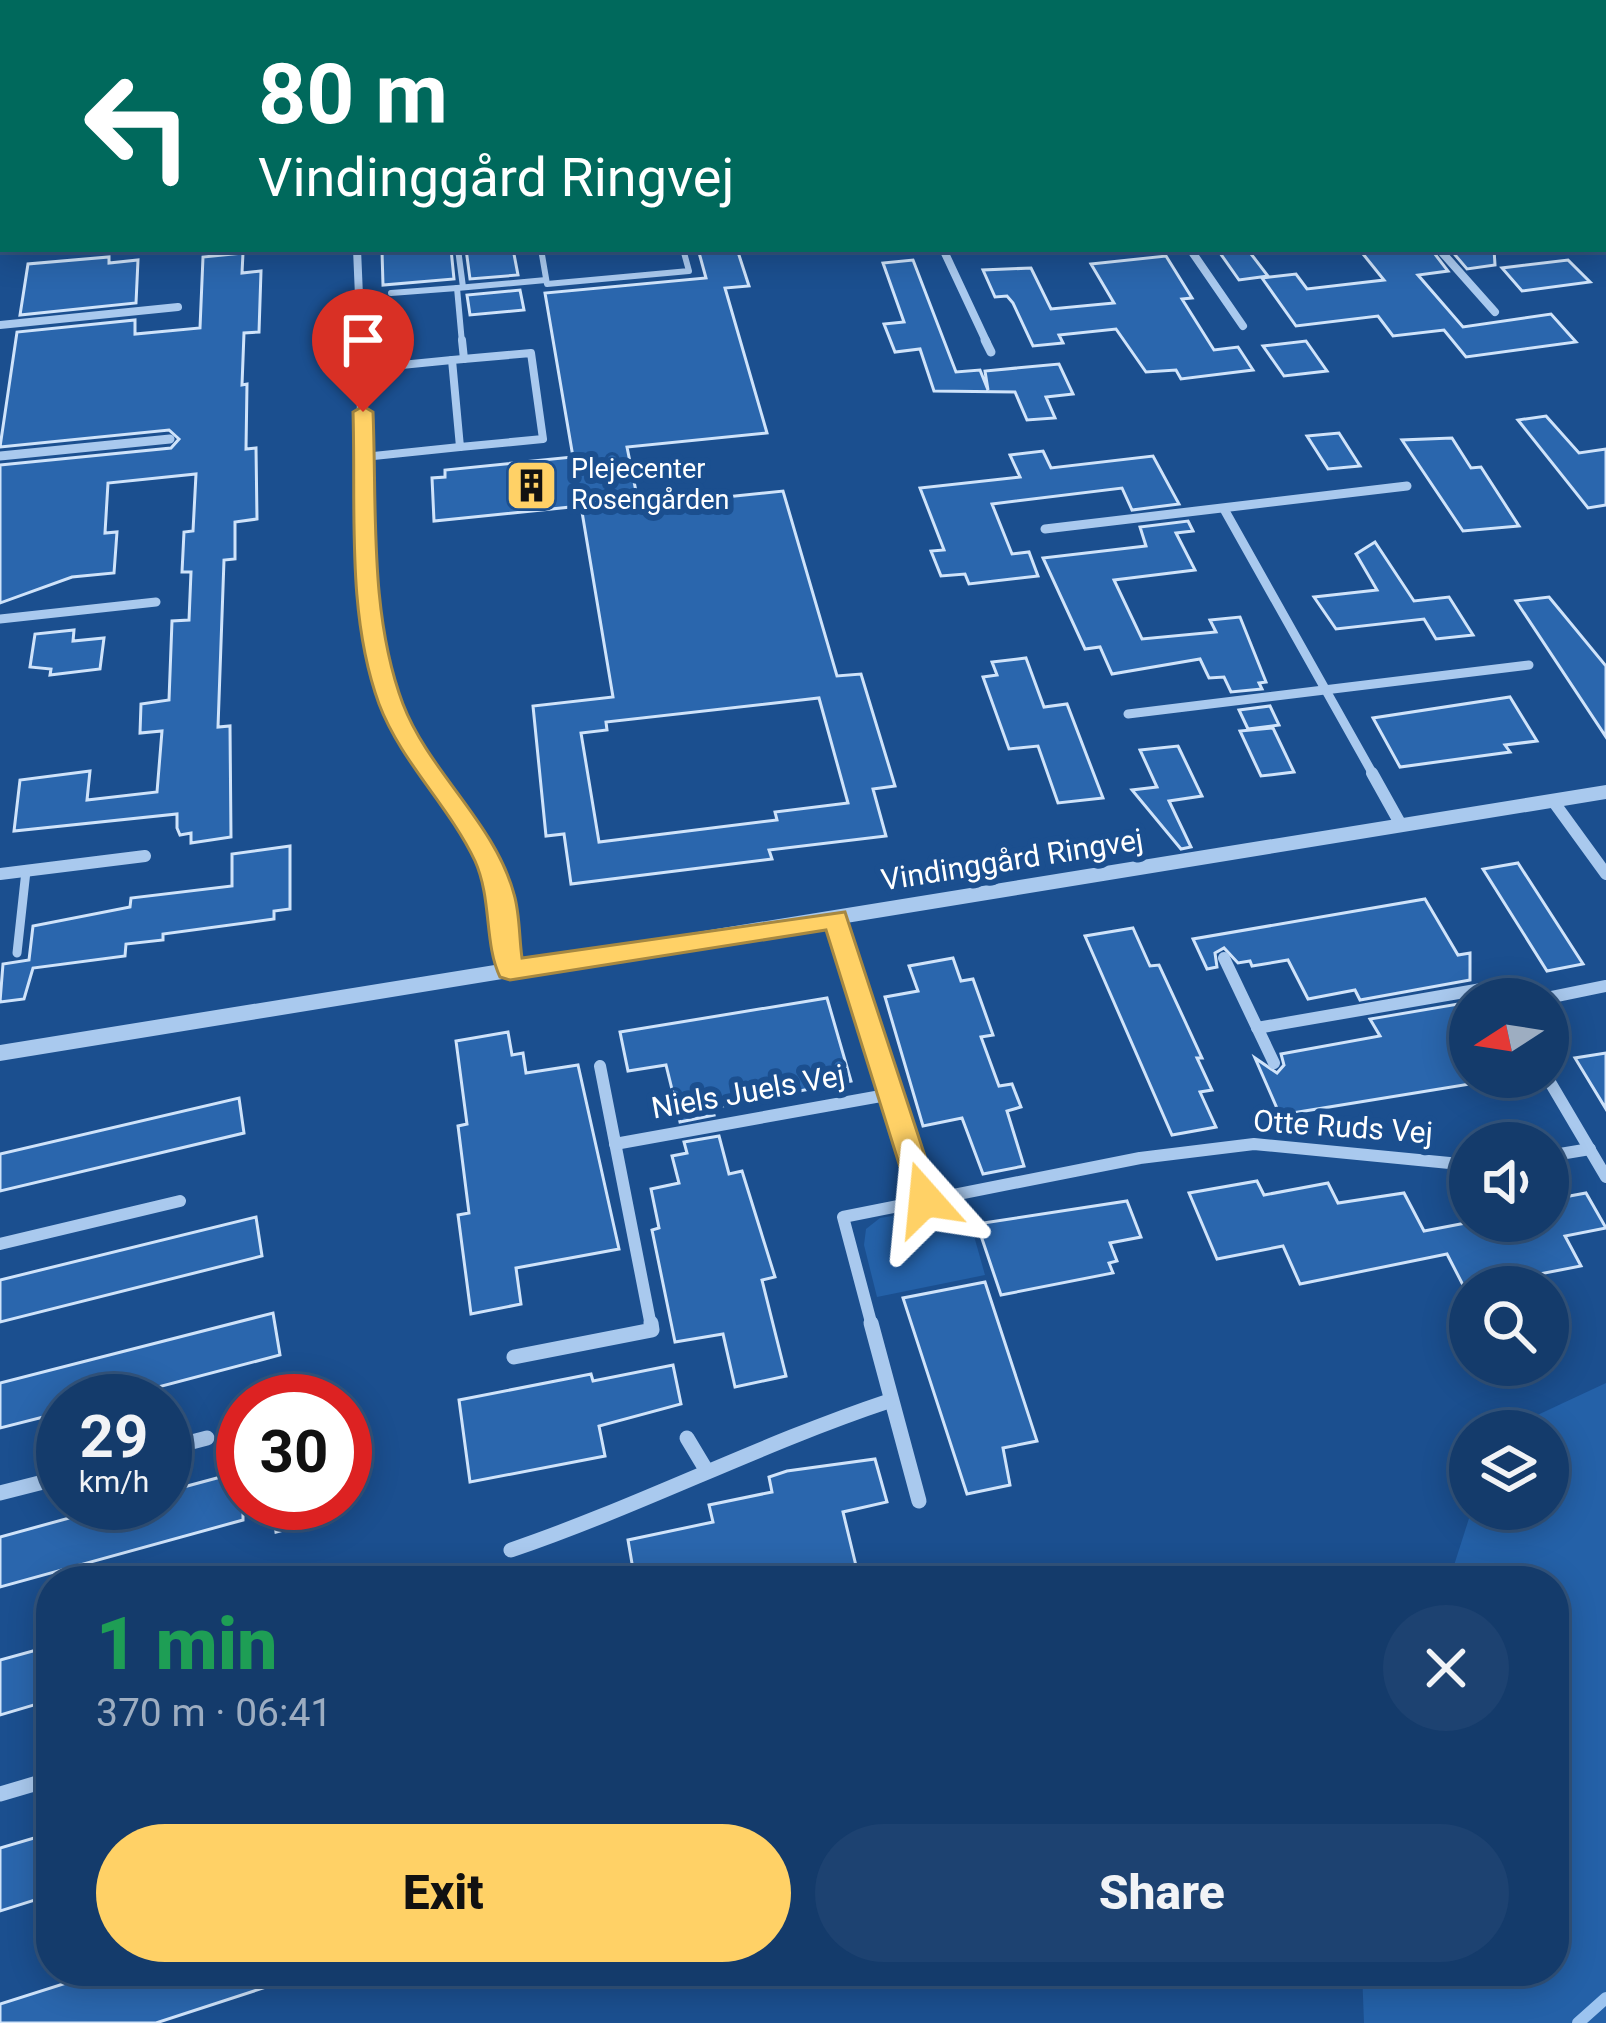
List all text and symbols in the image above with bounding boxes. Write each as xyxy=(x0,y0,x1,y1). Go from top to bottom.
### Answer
text: 80 m xyxy=(258,45,448,144)
icon: left xyxy=(60,48,216,204)
text: Vindinggård Ringvej xyxy=(258,146,734,209)
pin xyxy=(312,289,414,412)
icon: arrive xyxy=(330,307,396,373)
place label: Plejecenter Rosengården xyxy=(571,453,729,516)
building icon: Plejecenter Rosengården xyxy=(504,457,560,513)
street label: Vindinggård Ringvej xyxy=(879,822,1145,897)
north arrow xyxy=(1449,978,1569,1098)
map controls xyxy=(1449,978,1569,1530)
street label: Niels Juels Vej xyxy=(649,1057,847,1126)
street label: Otte Ruds Vej xyxy=(1252,1103,1434,1150)
button: sound xyxy=(1449,1122,1569,1242)
position arrow xyxy=(862,1136,988,1262)
button: search xyxy=(1449,1266,1569,1386)
speed limit sign: 30 xyxy=(216,1374,372,1530)
text: 29 xyxy=(80,1401,148,1472)
button: layers xyxy=(1449,1410,1569,1530)
text: km/h xyxy=(79,1464,149,1499)
text: 1 min xyxy=(96,1602,278,1687)
button: close xyxy=(1383,1605,1509,1731)
text: 370 m · 06:41 xyxy=(96,1690,332,1736)
button: Exit xyxy=(96,1824,791,1962)
button: Share xyxy=(815,1824,1509,1962)

